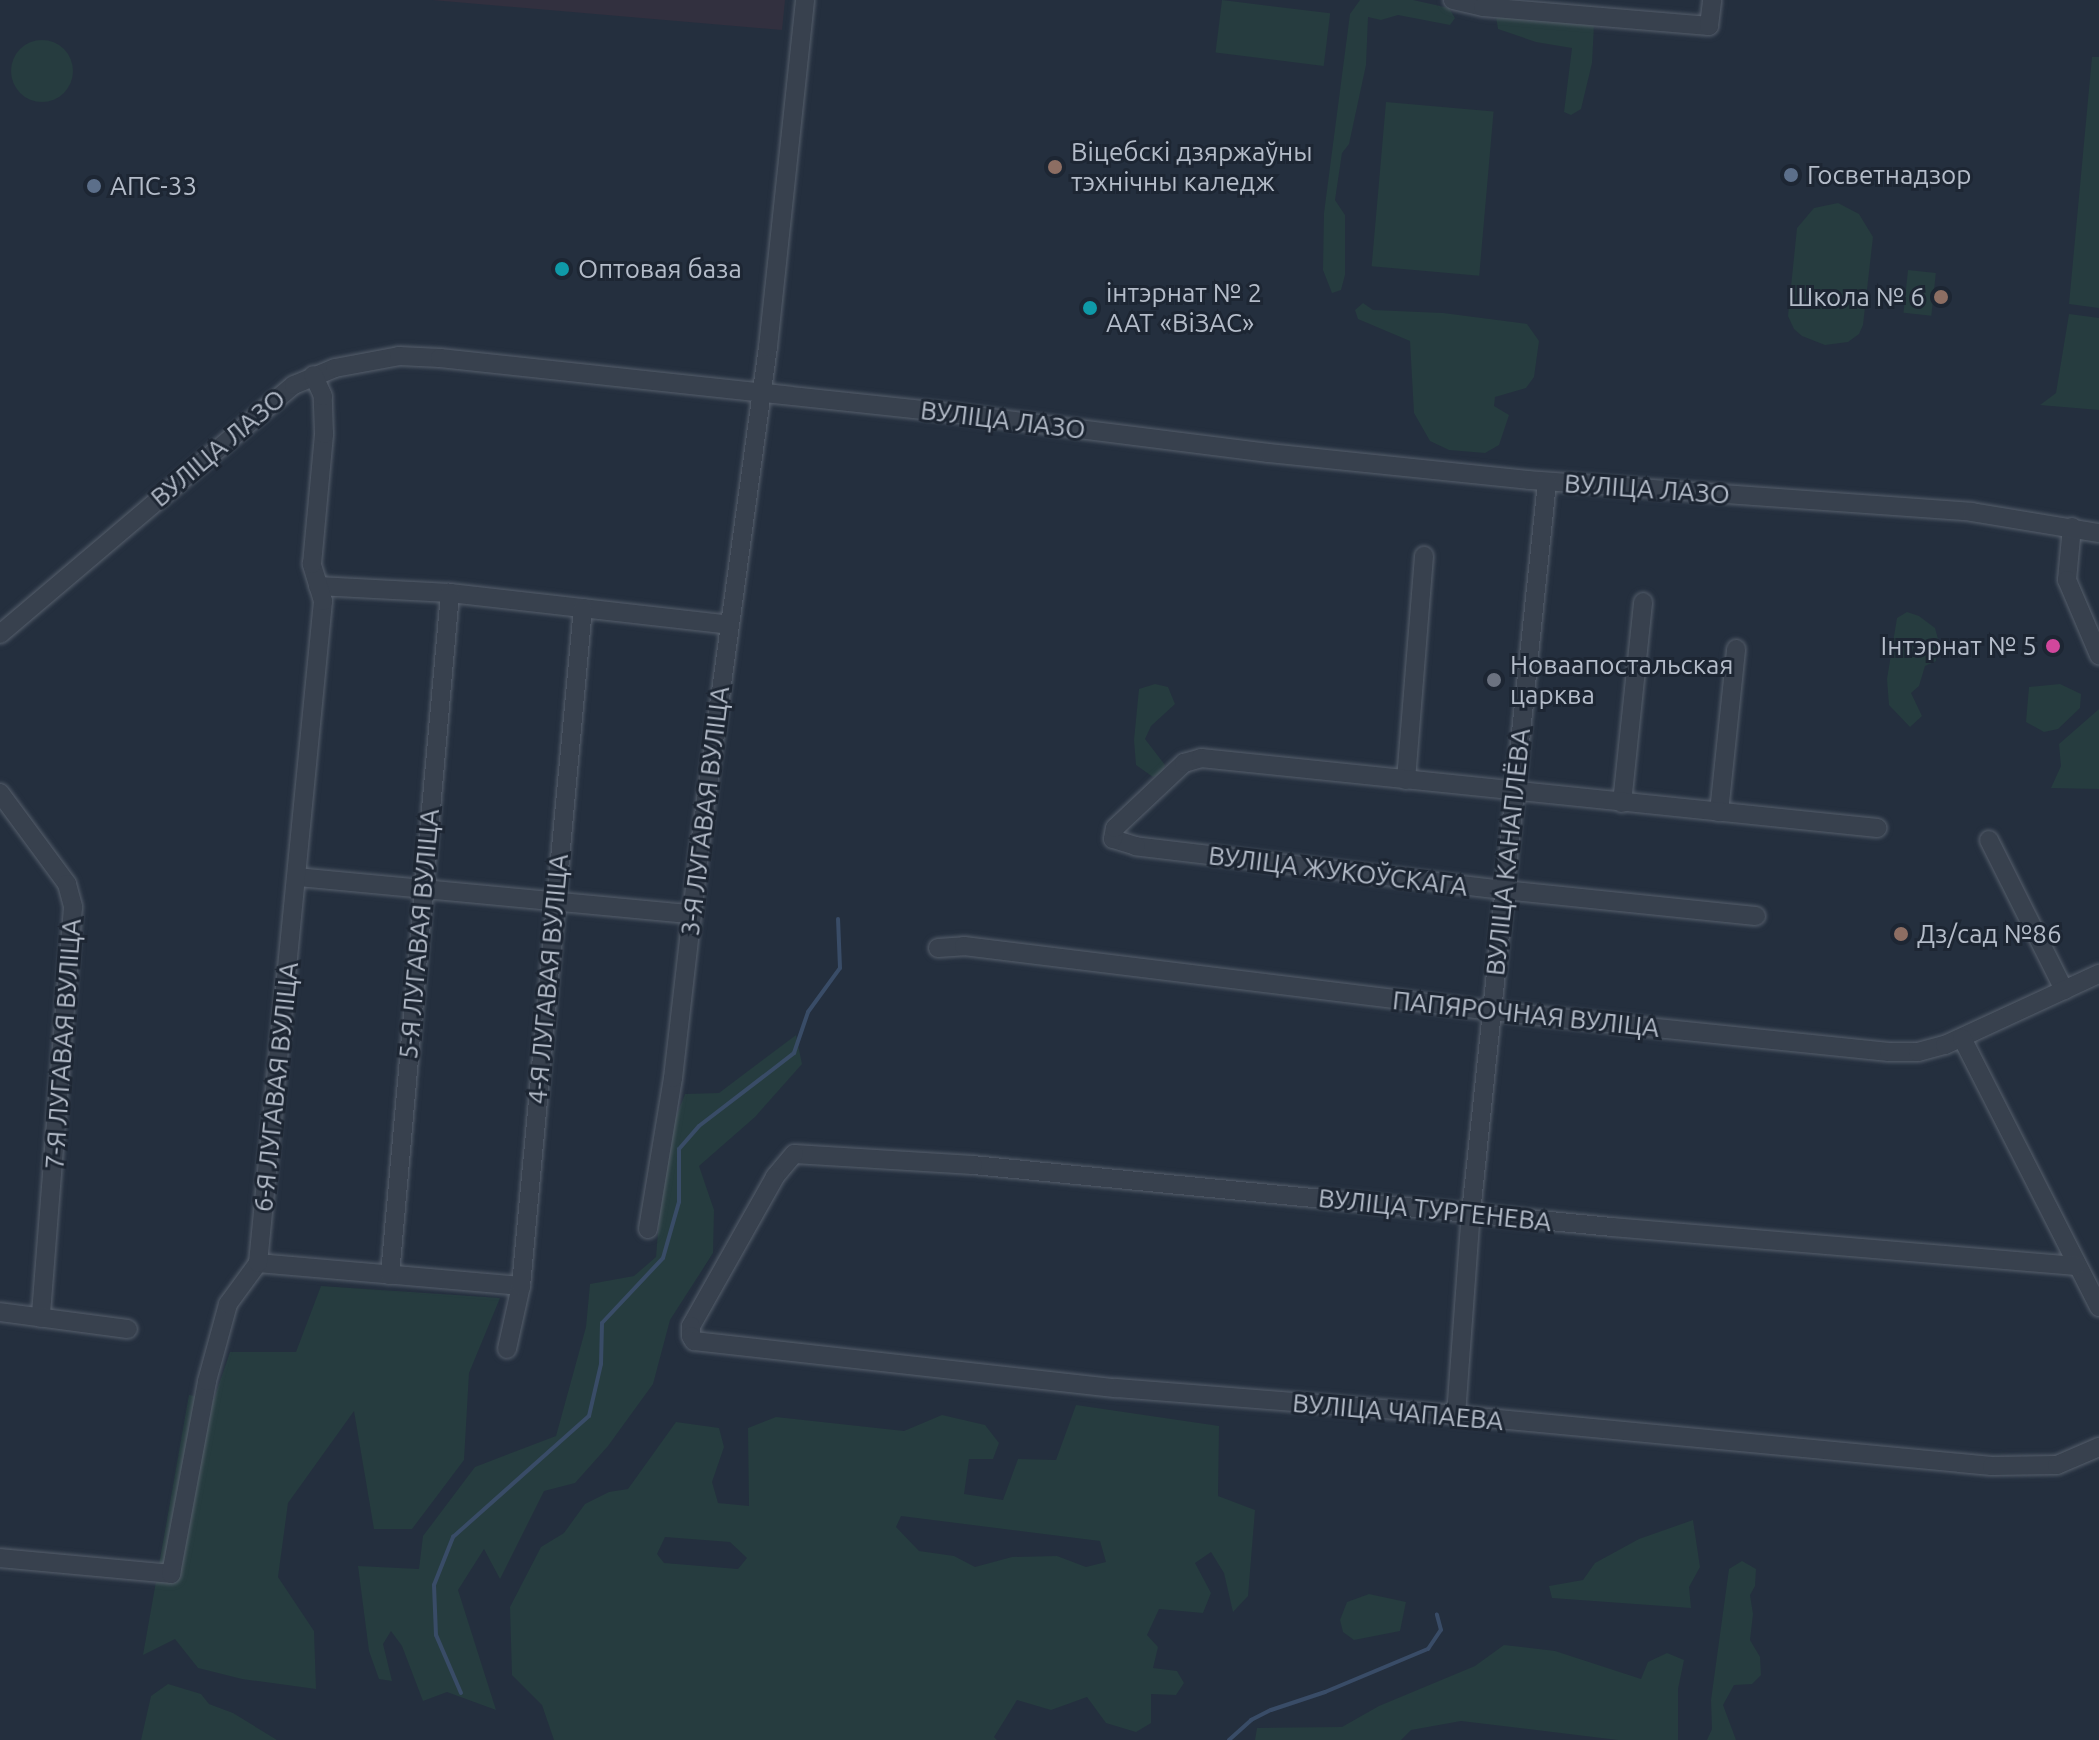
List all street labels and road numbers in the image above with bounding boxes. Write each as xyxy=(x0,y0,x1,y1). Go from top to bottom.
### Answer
street label: ВУЛІЦА ЛАЗО xyxy=(144,383,292,513)
street label: ВУЛІЦА ЛАЗО xyxy=(919,394,1087,446)
street label: ВУЛІЦА ЛАЗО xyxy=(1563,468,1731,510)
street label: 3-Я ЛУГАВАЯ ВУЛІЦА xyxy=(674,684,736,938)
street label: ВУЛІЦА КАНАПЛЁВА xyxy=(1480,727,1536,977)
street label: 5-Я ЛУГАВАЯ ВУЛІЦА xyxy=(393,807,445,1061)
street label: ВУЛІЦА ЖУКОЎСКАГА xyxy=(1207,840,1469,902)
street label: 4-Я ЛУГАВАЯ ВУЛІЦА xyxy=(522,852,574,1106)
street label: 7-Я ЛУГАВАЯ ВУЛІЦА xyxy=(39,918,87,1170)
street label: 6-Я ЛУГАВАЯ ВУЛІЦА xyxy=(247,960,305,1214)
street label: ПАПЯРОЧНАЯ ВУЛІЦА xyxy=(1391,984,1661,1044)
street label: ВУЛІЦА ТУРГЕНЕВА xyxy=(1317,1182,1553,1238)
street label: ВУЛІЦА ЧАПАЕВА xyxy=(1291,1387,1505,1437)

